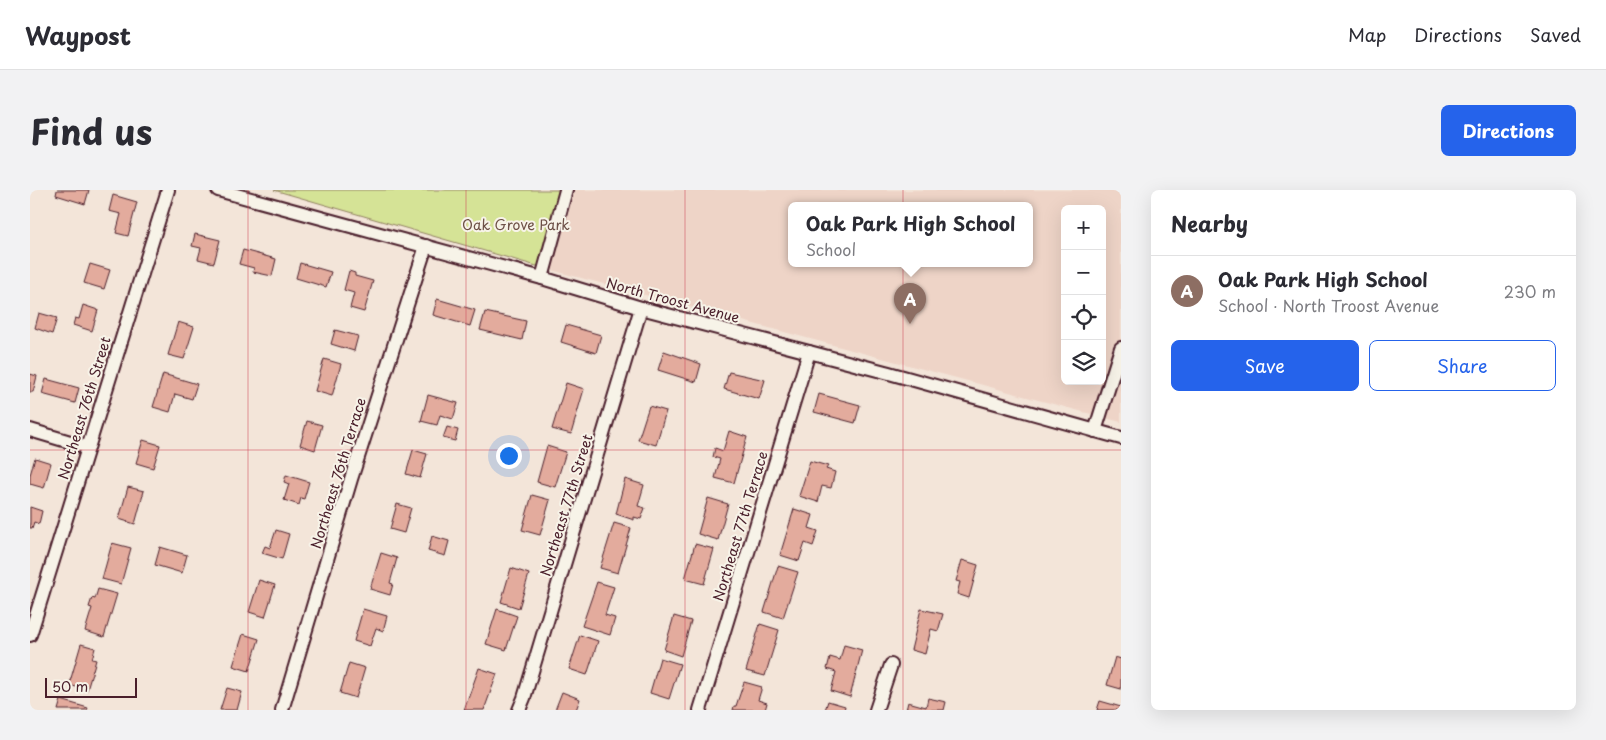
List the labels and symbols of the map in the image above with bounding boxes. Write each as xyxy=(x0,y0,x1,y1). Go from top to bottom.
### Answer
park label: Oak Grove Park xyxy=(462,214,570,235)
street label: North Troost Avenue xyxy=(604,272,742,328)
pin: A xyxy=(894,283,926,324)
street label: Northeast 76th Street xyxy=(52,334,116,482)
street label: Northeast 76th Terrace xyxy=(305,395,371,551)
street label: Northeast 77th Street xyxy=(534,431,598,579)
your location xyxy=(496,443,522,469)
street label: Northeast 77th Terrace xyxy=(707,448,773,604)
scale bar xyxy=(45,675,138,698)

